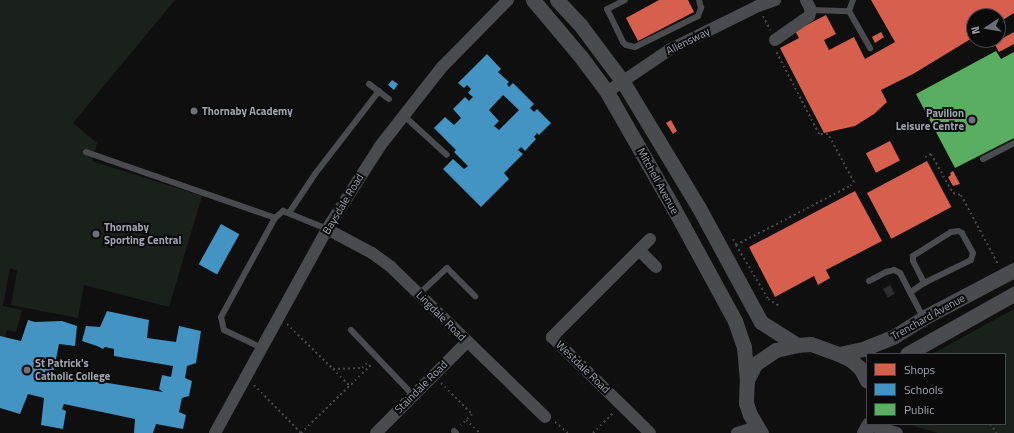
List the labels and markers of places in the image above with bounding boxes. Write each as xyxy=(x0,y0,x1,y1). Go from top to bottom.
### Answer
place label: Thornaby Academy xyxy=(202,104,293,118)
marker: Thornaby Academy xyxy=(189,106,199,116)
place label: Pavilion Leisure Centre xyxy=(896,107,964,133)
marker: Pavilion Leisure Centre xyxy=(967,115,977,125)
place label: Thornaby Sporting Central xyxy=(104,221,181,247)
marker: Thornaby Sporting Central xyxy=(91,229,101,239)
place label: St Patrick's Catholic College xyxy=(35,357,110,383)
marker: St Patrick's Catholic College xyxy=(22,365,32,375)

